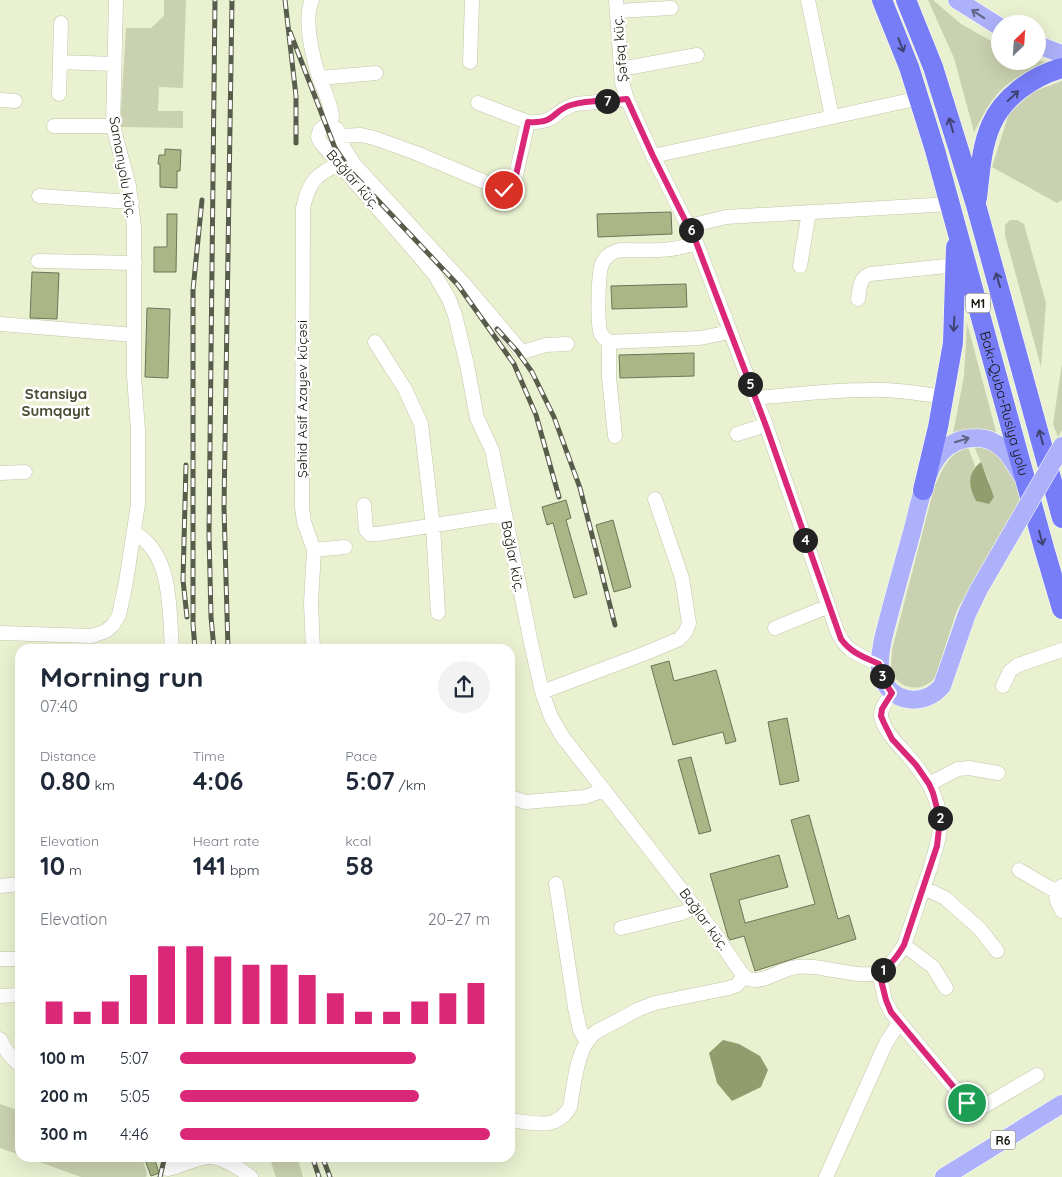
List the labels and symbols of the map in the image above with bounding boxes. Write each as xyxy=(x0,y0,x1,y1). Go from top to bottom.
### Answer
one-way arrow xyxy=(971,9,985,19)
street label: Şəfəq küç. xyxy=(608,15,632,83)
north arrow xyxy=(991,15,1046,70)
one-way arrow xyxy=(897,37,906,52)
pin: 7 xyxy=(594,88,620,114)
one-way arrow xyxy=(1007,90,1020,102)
street label: Samanyolu küç. xyxy=(105,115,141,219)
one-way arrow xyxy=(946,118,955,133)
street label: Bağlar küç. xyxy=(322,146,384,212)
pin xyxy=(483,169,525,211)
pin: 6 xyxy=(678,218,704,242)
one-way arrow xyxy=(992,273,1002,289)
road number: M1 xyxy=(966,294,990,312)
one-way arrow xyxy=(950,315,959,331)
street label: Şəhid Asif Azayev küçəsi xyxy=(293,320,311,478)
street label: Bakı-Quba-Rusiya yolu xyxy=(976,329,1033,478)
pin: 5 xyxy=(738,372,762,396)
district label: Stansiya Sumqayıt xyxy=(22,384,90,420)
one-way arrow xyxy=(1035,430,1045,446)
one-way arrow xyxy=(954,435,970,445)
street label: Bağlar küç. xyxy=(497,519,529,593)
pin: 4 xyxy=(792,528,818,552)
one-way arrow xyxy=(1037,529,1046,545)
pin: 3 xyxy=(870,664,894,688)
pin: 2 xyxy=(928,806,952,830)
street label: Bağlar küç. xyxy=(675,884,733,954)
pin: 1 xyxy=(870,958,896,982)
pin xyxy=(946,1082,988,1124)
road number: R6 xyxy=(990,1130,1016,1150)

